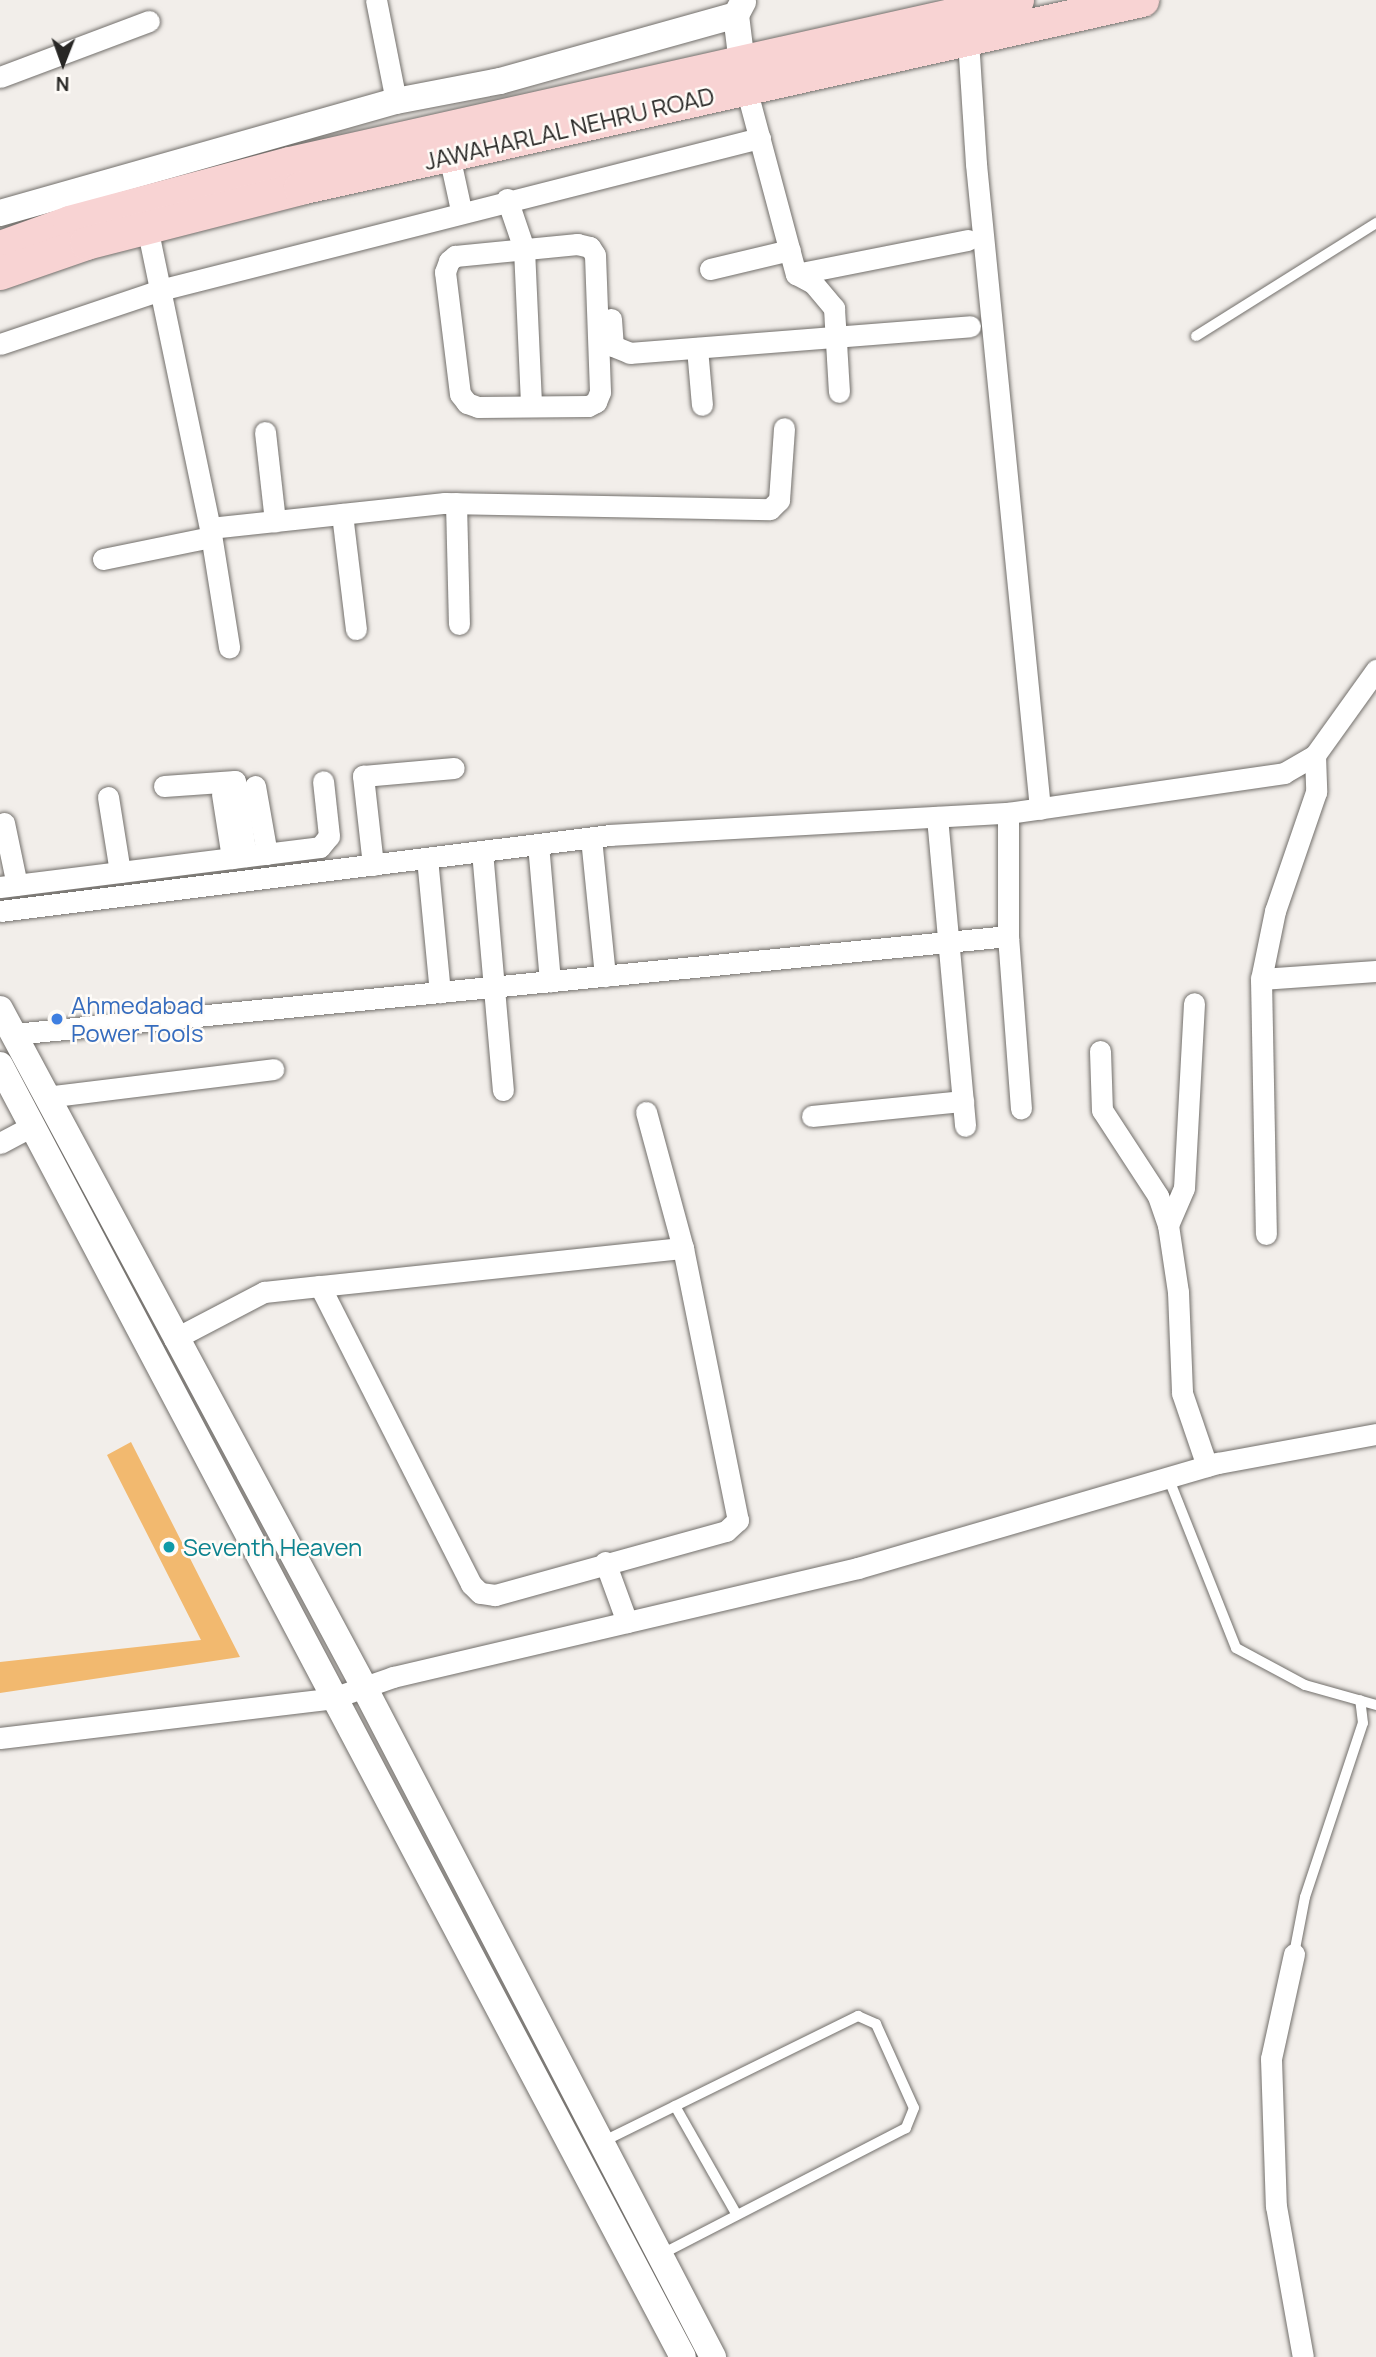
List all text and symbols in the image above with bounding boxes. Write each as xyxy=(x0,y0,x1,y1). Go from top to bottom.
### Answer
north arrow xyxy=(28,28,98,98)
text: N xyxy=(56,71,70,97)
street label: JAWAHARLAL NEHRU ROAD xyxy=(421,80,717,176)
place label: Ahmedabad Power Tools xyxy=(71,991,204,1047)
marker: Ahmedabad Power Tools xyxy=(49,1011,65,1027)
place label: Seventh Heaven xyxy=(183,1533,362,1561)
marker: Seventh Heaven xyxy=(161,1539,177,1555)

